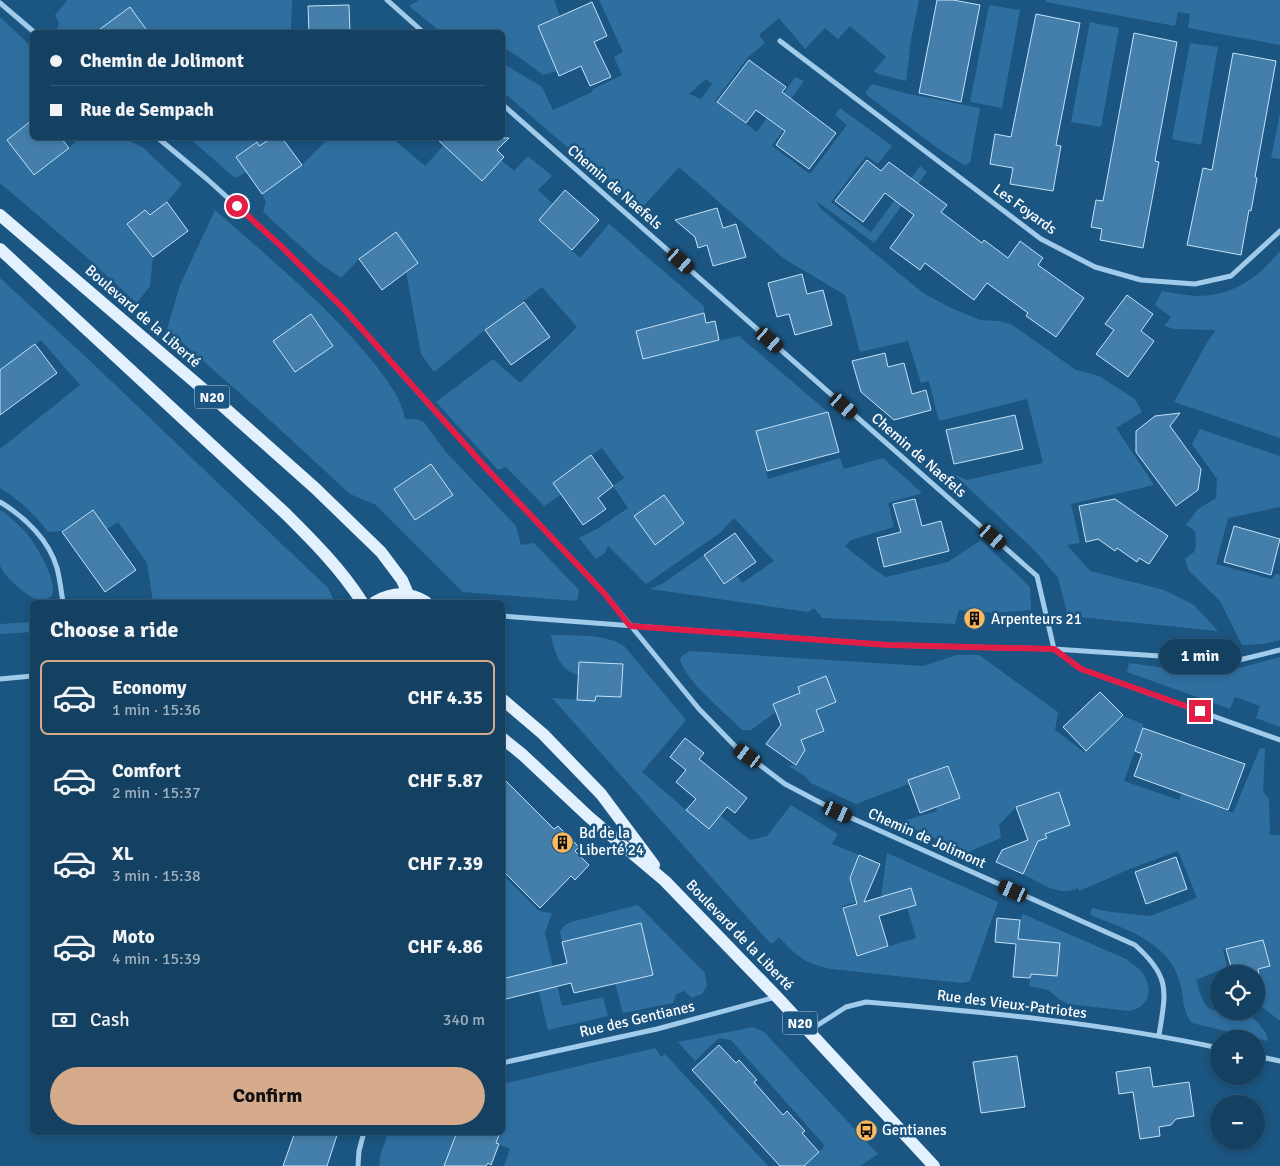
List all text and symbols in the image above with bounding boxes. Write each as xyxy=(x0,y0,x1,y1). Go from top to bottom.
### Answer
text: Chemin de Jolimont xyxy=(80,49,244,73)
text: Rue de Sempach xyxy=(80,98,214,122)
street label: Chemin de Naefels xyxy=(564,141,666,233)
street label: Les Foyards xyxy=(990,180,1061,238)
route start xyxy=(226,195,248,217)
car xyxy=(664,245,697,277)
street label: Boulevard de la Liberté xyxy=(82,261,204,371)
car xyxy=(753,324,786,356)
road number: N20 xyxy=(194,386,230,408)
car xyxy=(827,390,860,422)
street label: Chemin de Naefels xyxy=(868,409,970,501)
car xyxy=(976,521,1009,553)
building icon: Arpenteurs 21 xyxy=(963,607,987,631)
place label: Arpenteurs 21 xyxy=(991,610,1082,628)
text: Choose a ride xyxy=(50,616,178,643)
callout: 1 min xyxy=(1159,638,1241,674)
text: 1 min xyxy=(1181,646,1219,666)
icon: car xyxy=(52,675,97,720)
text: Economy xyxy=(112,676,186,700)
text: CHF 4.35 xyxy=(408,686,483,710)
text: 1 min · 15:36 xyxy=(112,700,201,720)
route end xyxy=(1189,700,1211,722)
car xyxy=(731,741,764,771)
icon: car xyxy=(52,758,97,803)
text: Comfort xyxy=(112,759,181,783)
text: CHF 5.87 xyxy=(408,769,483,793)
text: 2 min · 15:37 xyxy=(112,783,201,803)
car xyxy=(821,799,854,825)
street label: Chemin de Jolimont xyxy=(865,804,989,872)
place label: Bd de la Liberté 24 xyxy=(579,824,644,859)
building icon: Bd de la Liberté 24 xyxy=(551,830,575,854)
icon: car xyxy=(52,841,97,886)
text: XL xyxy=(112,842,134,866)
text: CHF 7.39 xyxy=(408,852,483,876)
text: 3 min · 15:38 xyxy=(112,866,201,886)
street label: Boulevard de la Liberté xyxy=(682,876,798,994)
car xyxy=(996,878,1029,904)
icon: car xyxy=(52,924,97,969)
text: Moto xyxy=(112,925,155,949)
text: CHF 4.86 xyxy=(408,935,483,959)
text: 4 min · 15:39 xyxy=(112,949,201,969)
map controls xyxy=(1210,965,1265,1150)
button: locate xyxy=(1210,965,1265,1020)
street label: Rue des Vieux-Patriotes xyxy=(936,986,1088,1022)
street label: Rue des Gentianes xyxy=(578,997,697,1041)
icon: cash xyxy=(50,1006,78,1034)
text: Cash xyxy=(90,1008,130,1032)
text: 340 m xyxy=(443,1010,485,1030)
road number: N20 xyxy=(782,1011,818,1034)
button: + xyxy=(1210,1030,1265,1085)
button: Confirm xyxy=(50,1067,485,1125)
button: − xyxy=(1210,1095,1265,1150)
bus stop icon: Gentianes xyxy=(854,1118,878,1142)
place label: Gentianes xyxy=(882,1121,947,1139)

